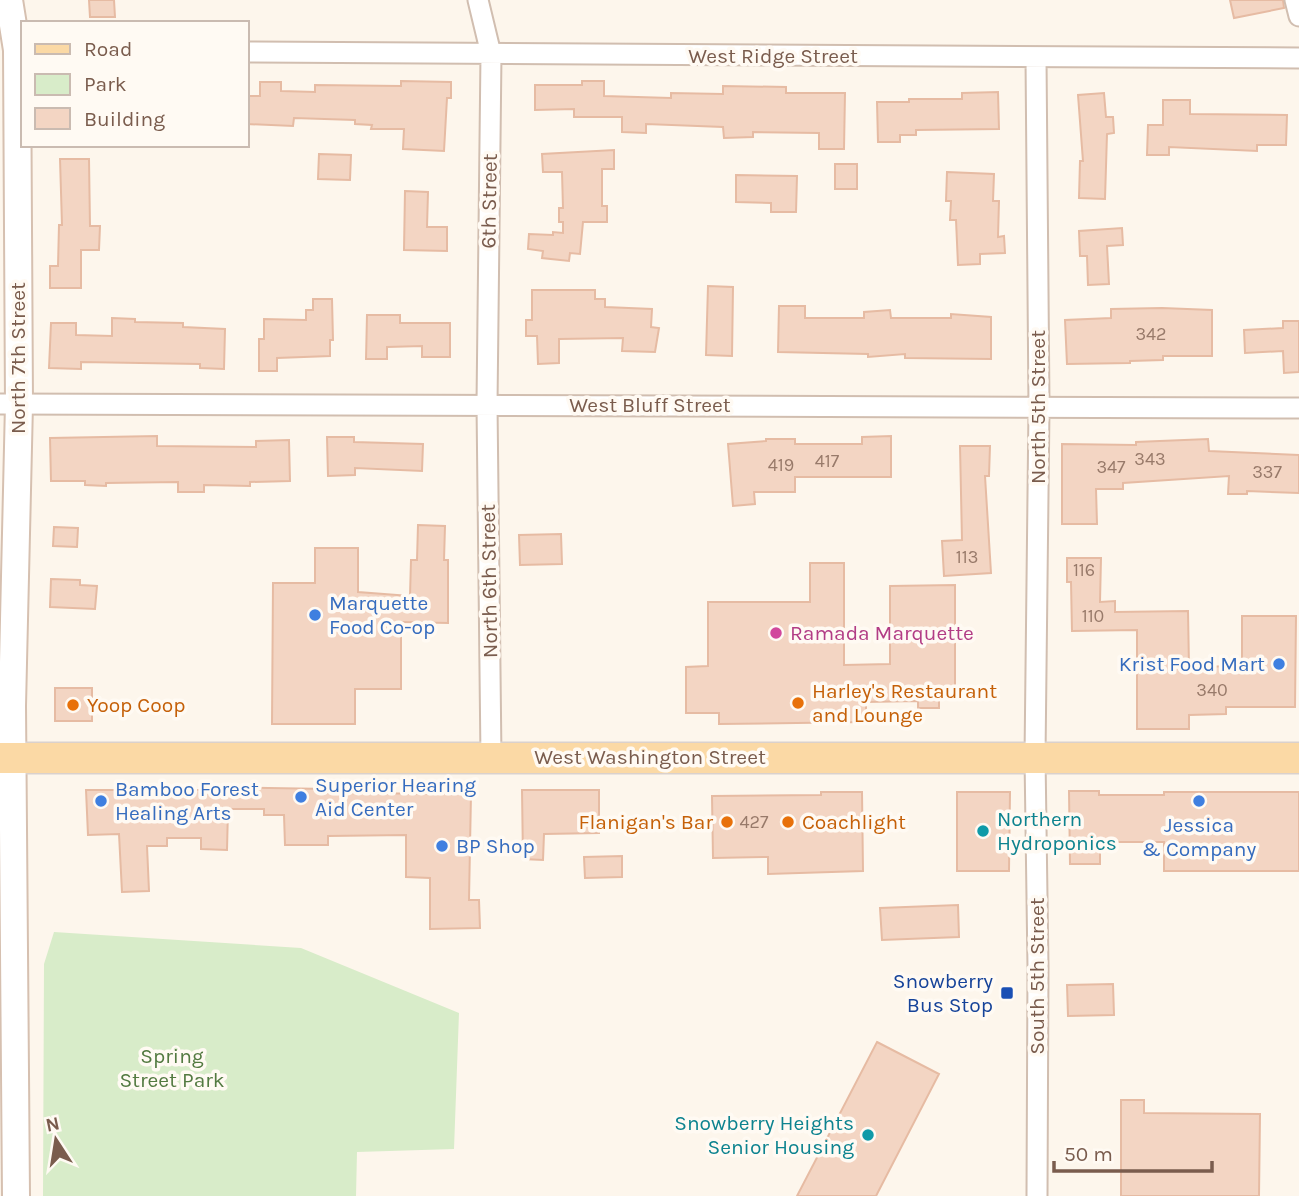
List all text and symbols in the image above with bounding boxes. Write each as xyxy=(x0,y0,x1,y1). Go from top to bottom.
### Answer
legend xyxy=(21,21,248,147)
text: Road xyxy=(84,37,132,61)
street label: West Ridge Street xyxy=(688,44,858,68)
text: Park xyxy=(84,72,127,96)
text: Building xyxy=(84,107,165,131)
street label: 6th Street xyxy=(476,153,502,249)
street label: North 7th Street xyxy=(6,282,30,434)
house number: 342 xyxy=(1135,323,1167,345)
street label: North 5th Street xyxy=(1026,330,1050,484)
street label: West Bluff Street xyxy=(569,393,731,417)
house number: 343 xyxy=(1134,448,1166,470)
house number: 417 xyxy=(815,450,840,472)
house number: 419 xyxy=(768,454,794,476)
house number: 347 xyxy=(1096,456,1126,478)
house number: 337 xyxy=(1252,461,1282,483)
street label: North 6th Street xyxy=(476,504,502,658)
house number: 113 xyxy=(956,546,978,568)
house number: 116 xyxy=(1073,559,1095,581)
place label: Marquette Food Co-op xyxy=(329,591,435,639)
house number: 110 xyxy=(1082,605,1104,627)
marker: Marquette Food Co-op xyxy=(307,607,323,623)
place label: Ramada Marquette xyxy=(790,621,974,645)
marker: Ramada Marquette xyxy=(768,625,784,641)
place label: Krist Food Mart xyxy=(1119,652,1265,676)
marker: Krist Food Mart xyxy=(1271,656,1287,672)
place label: Harley's Restaurant and Lounge xyxy=(812,679,997,727)
house number: 340 xyxy=(1196,679,1228,701)
place label: Yoop Coop xyxy=(87,693,185,717)
marker: Harley's Restaurant and Lounge xyxy=(790,695,806,711)
marker: Yoop Coop xyxy=(65,697,81,713)
street label: West Washington Street xyxy=(534,745,766,769)
place label: Superior Hearing Aid Center xyxy=(315,773,476,821)
place label: Bamboo Forest Healing Arts xyxy=(115,777,259,825)
marker: Superior Hearing Aid Center xyxy=(293,789,309,805)
marker: Bamboo Forest Healing Arts xyxy=(93,793,109,809)
marker: Jessica & Company xyxy=(1191,793,1207,809)
place label: Northern Hydroponics xyxy=(997,807,1117,855)
place label: Flanigan's Bar xyxy=(578,810,713,834)
place label: Coachlight xyxy=(802,810,906,834)
house number: 427 xyxy=(740,811,769,833)
place label: Jessica & Company xyxy=(1142,813,1256,861)
marker: Flanigan's Bar xyxy=(719,814,735,830)
marker: Coachlight xyxy=(780,814,796,830)
marker: Northern Hydroponics xyxy=(975,823,991,839)
place label: BP Shop xyxy=(456,834,535,858)
marker: BP Shop xyxy=(434,838,450,854)
street label: South 5th Street xyxy=(1025,897,1049,1055)
place label: Snowberry Bus Stop xyxy=(893,969,993,1017)
marker: Snowberry Bus Stop xyxy=(999,985,1015,1001)
park label: Spring Street Park xyxy=(119,1044,225,1092)
north arrow xyxy=(21,1105,91,1175)
place label: Snowberry Heights Senior Housing xyxy=(674,1111,854,1159)
text: N xyxy=(44,1112,62,1137)
marker: Snowberry Heights Senior Housing xyxy=(860,1127,876,1143)
scale bar xyxy=(1054,1130,1212,1174)
text: 50 m xyxy=(1064,1142,1113,1166)

